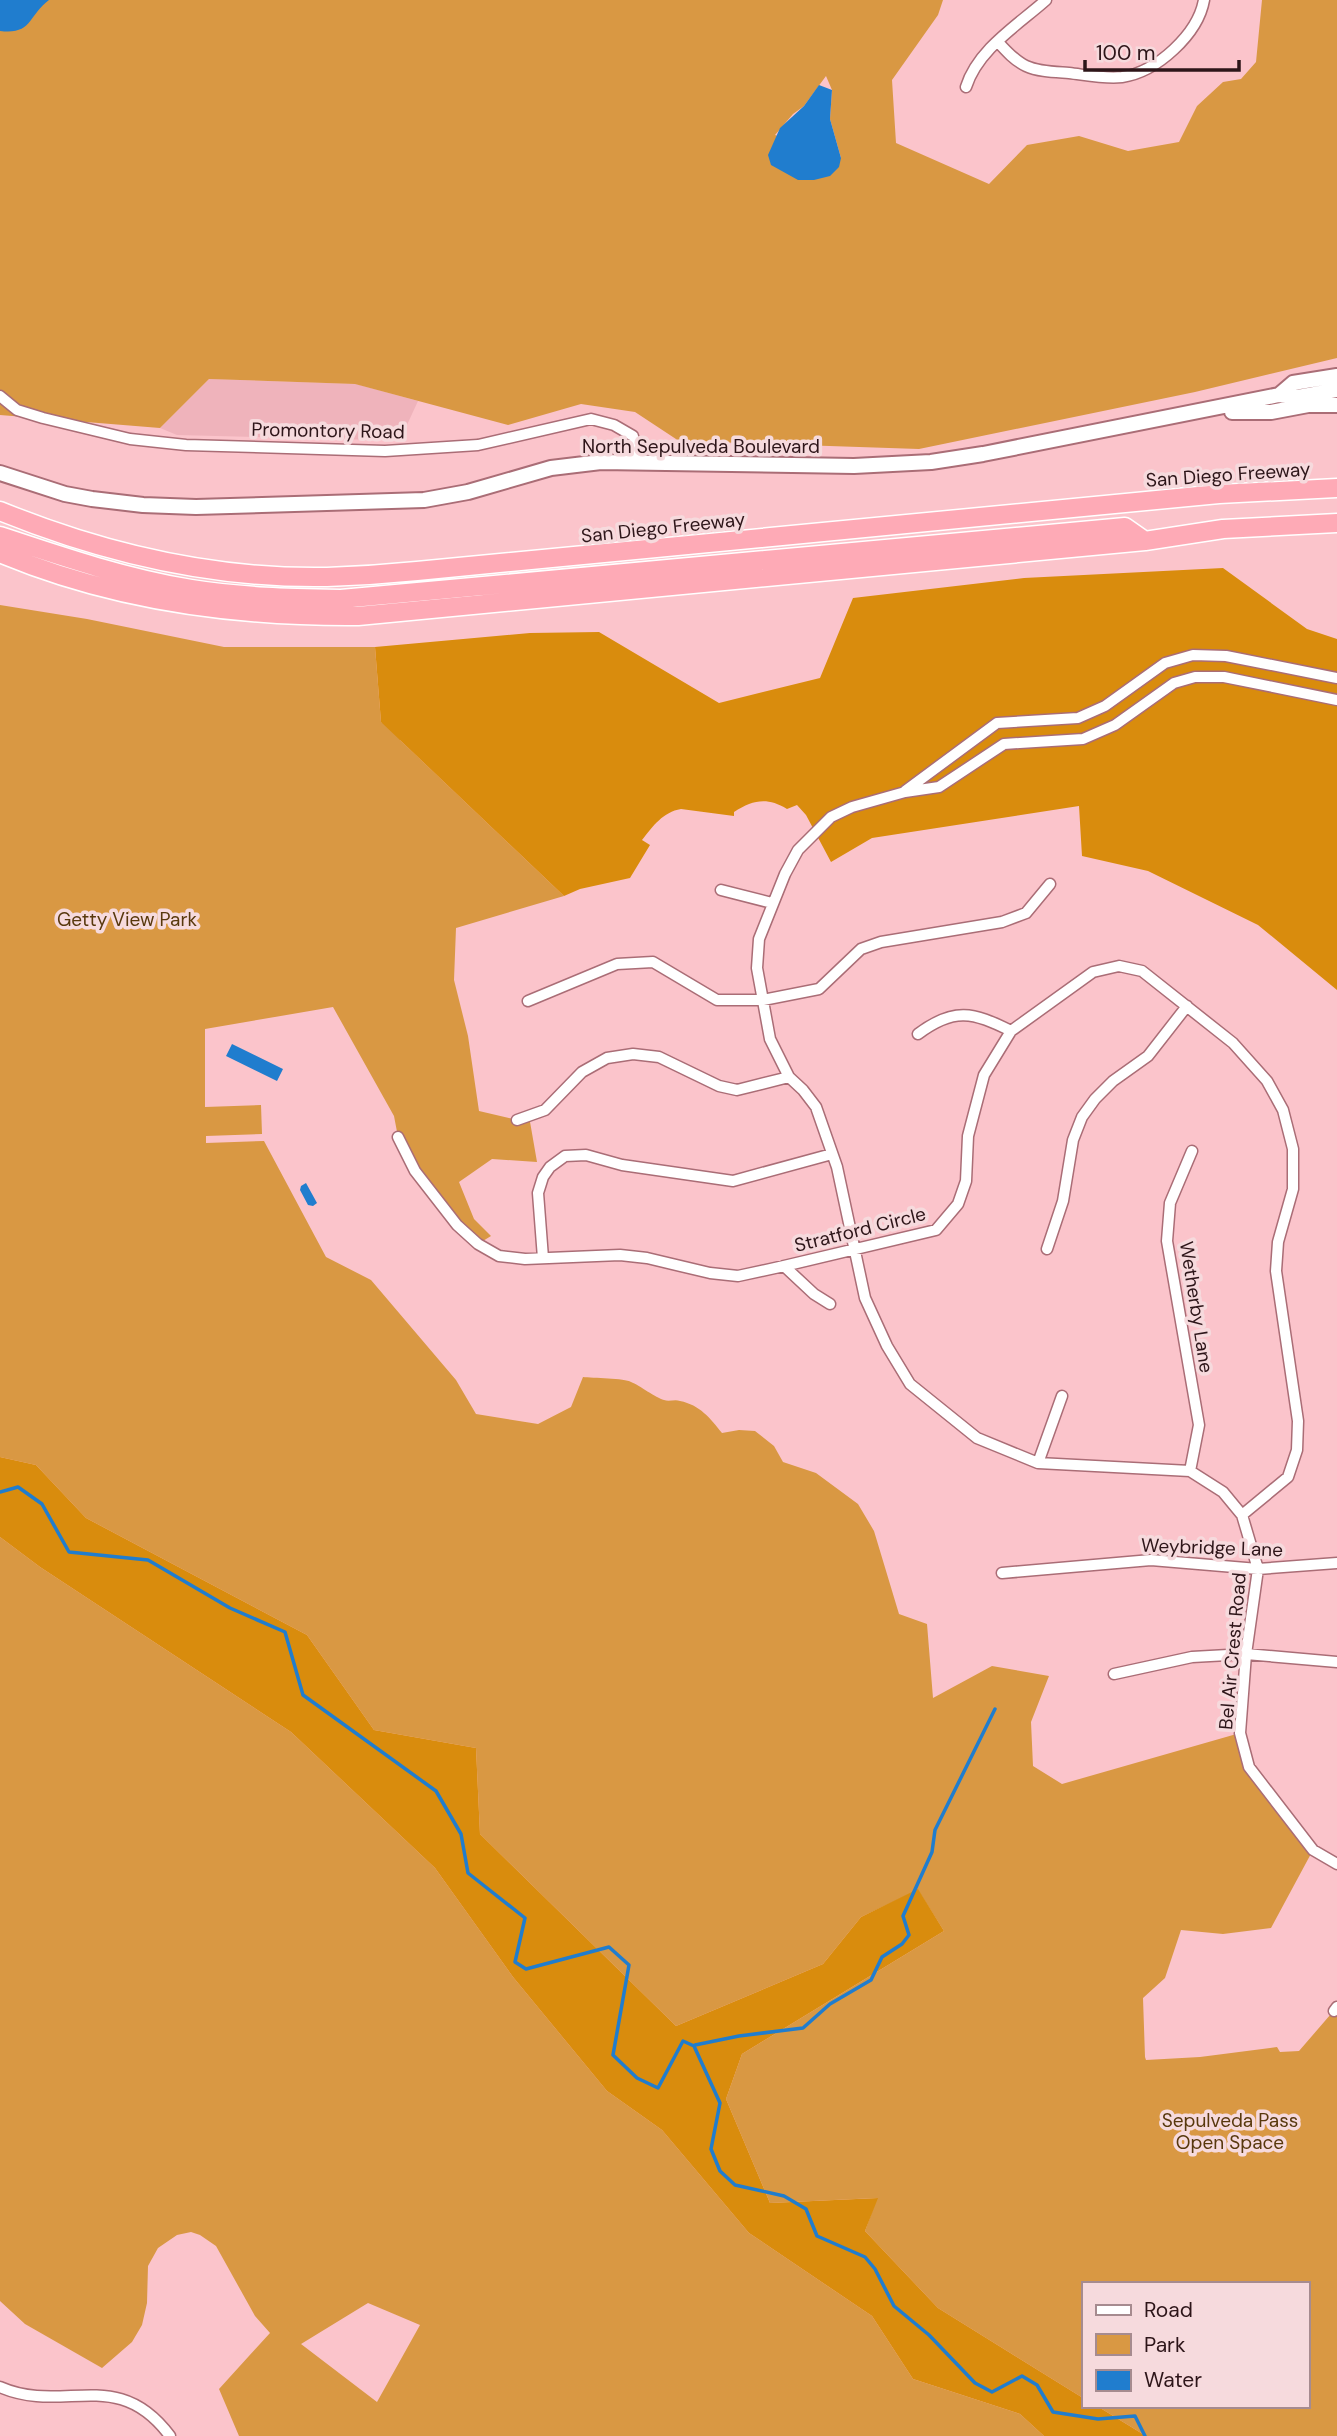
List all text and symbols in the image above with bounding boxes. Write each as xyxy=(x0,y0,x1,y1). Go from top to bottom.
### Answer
scale bar xyxy=(1085,28,1239,72)
text: 100 m xyxy=(1096,39,1156,67)
street label: Promontory Road xyxy=(251,417,405,444)
street label: North Sepulveda Boulevard xyxy=(582,434,820,459)
street label: San Diego Freeway xyxy=(1145,456,1312,493)
street label: San Diego Freeway xyxy=(580,506,747,549)
park label: Getty View Park xyxy=(57,907,197,932)
street label: Stratford Circle xyxy=(792,1201,929,1258)
street label: Wetherby Lane xyxy=(1174,1239,1219,1375)
street label: Weybridge Lane xyxy=(1141,1533,1283,1562)
street label: Bel Air Crest Road xyxy=(1213,1571,1252,1731)
park label: Sepulveda Pass Open Space xyxy=(1162,2108,1298,2155)
legend xyxy=(1082,2282,1309,2408)
text: Road xyxy=(1144,2296,1193,2324)
text: Park xyxy=(1144,2331,1186,2359)
text: Water xyxy=(1144,2366,1202,2394)

